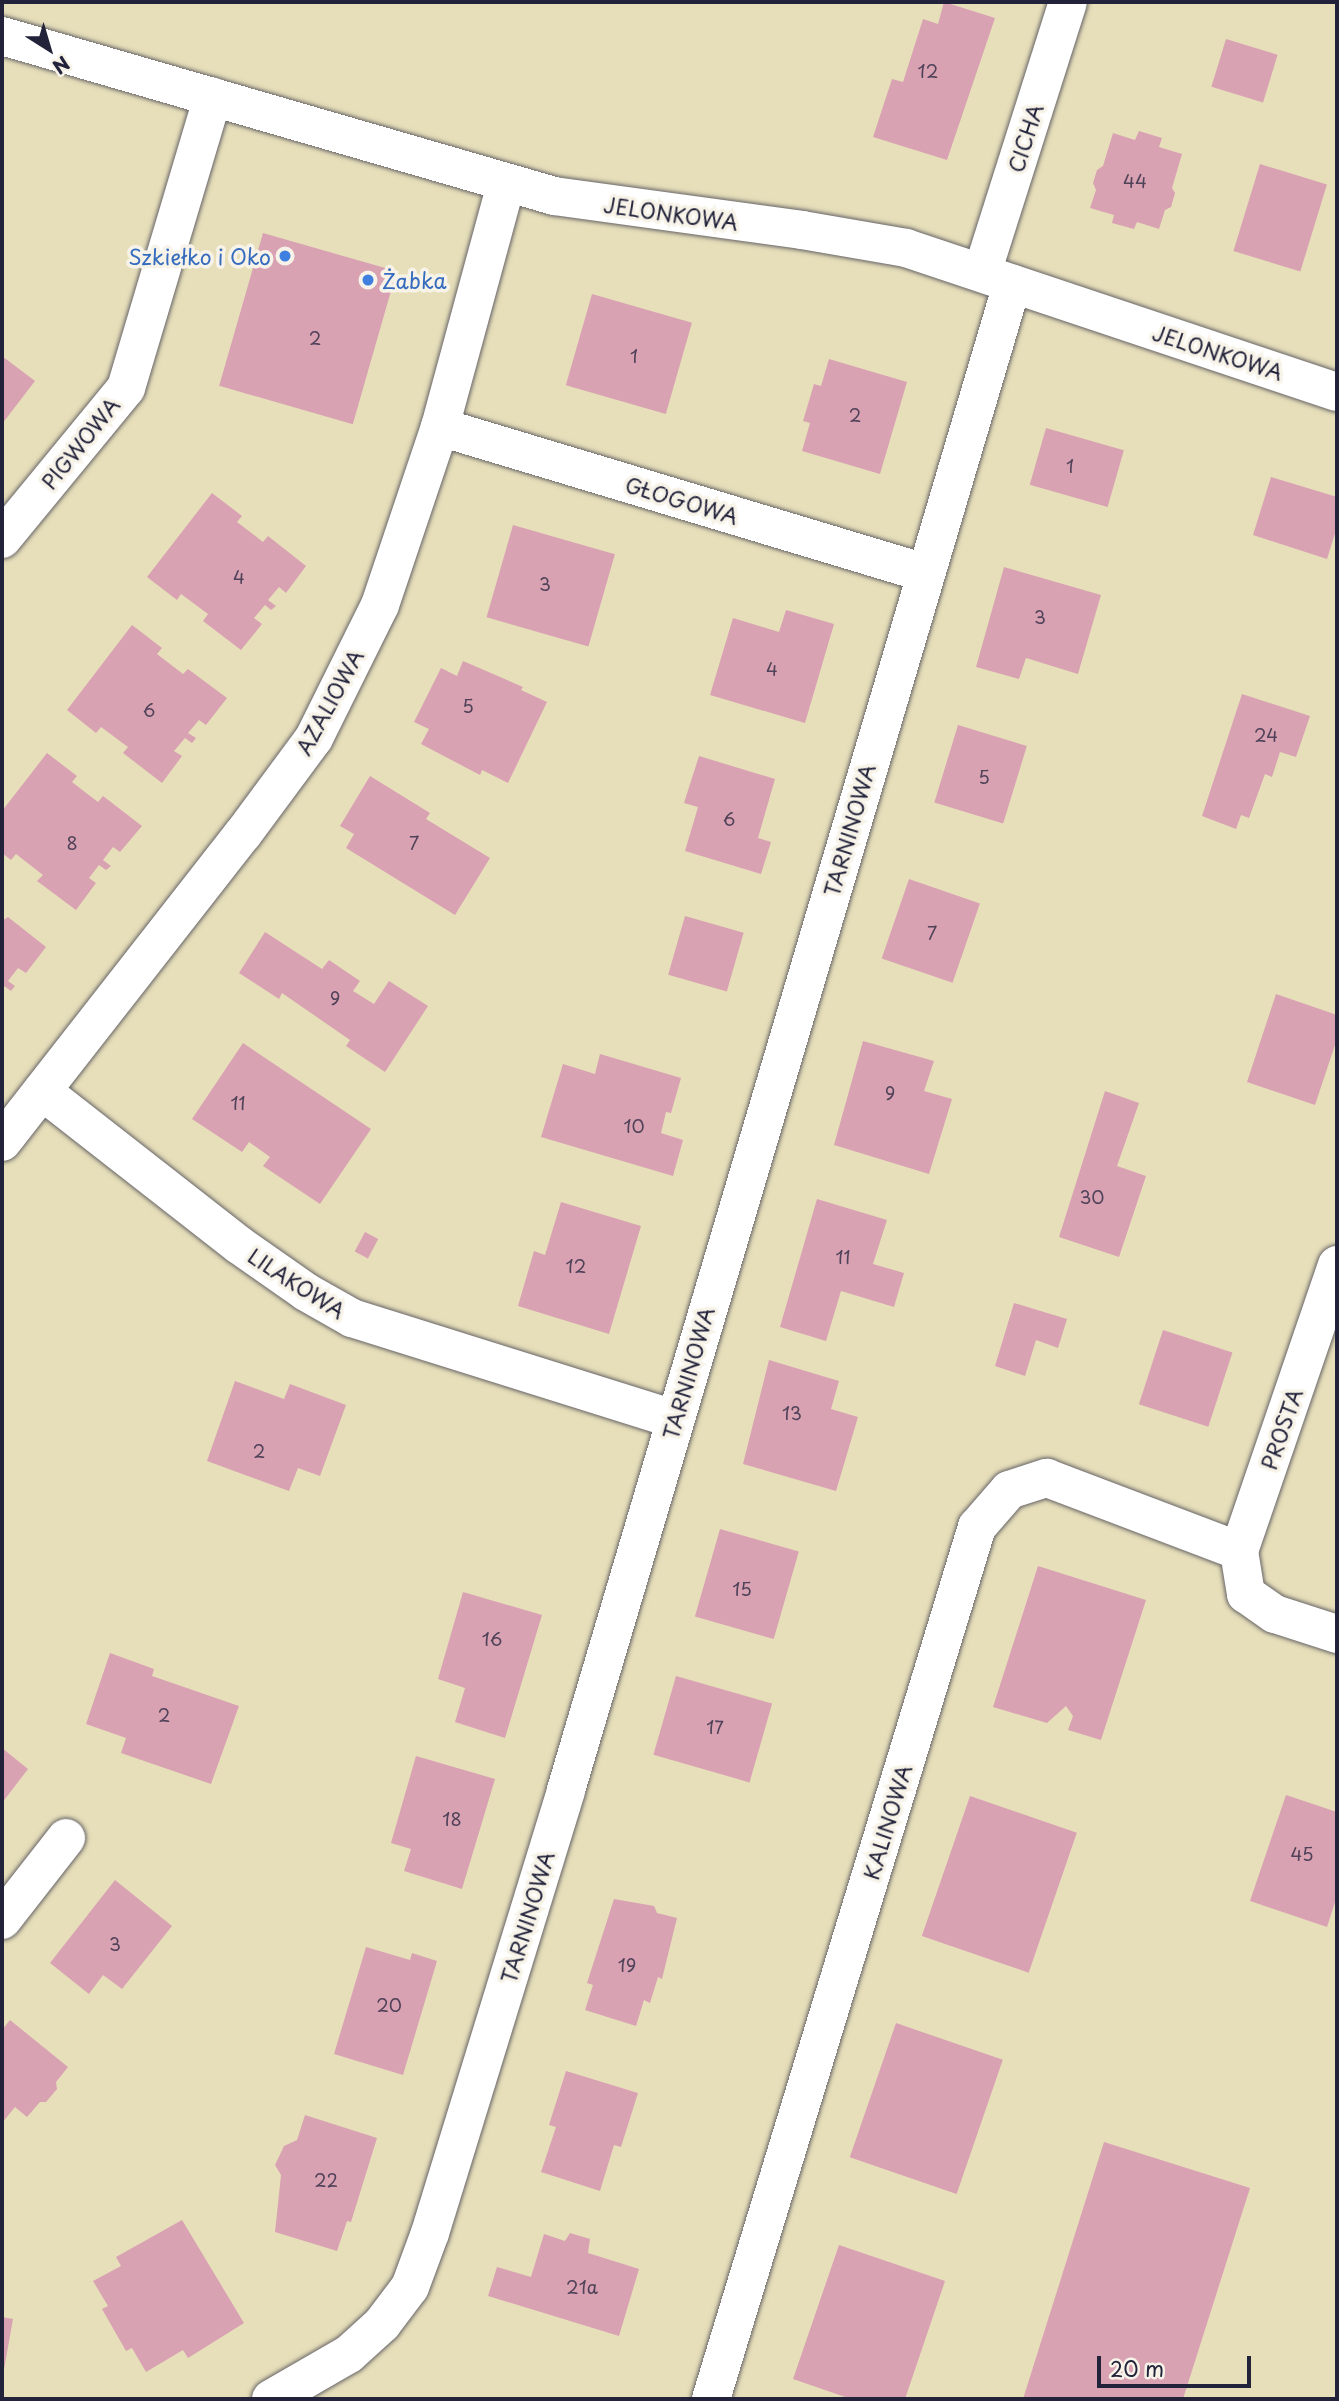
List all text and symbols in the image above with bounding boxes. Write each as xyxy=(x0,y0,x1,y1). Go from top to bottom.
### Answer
north arrow xyxy=(14,14,84,84)
text: N xyxy=(47,50,76,81)
house number: 12 xyxy=(918,60,938,82)
street label: CICHA xyxy=(1002,101,1048,175)
house number: 44 xyxy=(1123,170,1147,192)
street label: JELONKOWA xyxy=(602,191,740,235)
place label: Szkiełko i Oko xyxy=(127,243,271,269)
marker: Szkiełko i Oko xyxy=(277,248,293,264)
place label: Żabka xyxy=(382,267,446,293)
marker: Żabka xyxy=(360,272,376,288)
street label: JELONKOWA xyxy=(1150,319,1286,385)
house number: 2 xyxy=(309,327,321,349)
house number: 1 xyxy=(630,345,638,367)
street label: PIGWOWA xyxy=(36,392,124,494)
house number: 2 xyxy=(849,404,861,426)
house number: 1 xyxy=(1066,455,1074,477)
street label: GŁOGOWA xyxy=(623,471,741,529)
house number: 4 xyxy=(233,566,245,588)
house number: 3 xyxy=(539,573,551,595)
house number: 3 xyxy=(1034,606,1046,628)
street label: AZALIOWA xyxy=(290,645,368,759)
house number: 4 xyxy=(766,658,778,680)
house number: 5 xyxy=(462,695,474,717)
house number: 6 xyxy=(143,699,155,721)
house number: 24 xyxy=(1254,724,1278,746)
street label: TARNINOWA xyxy=(818,761,880,899)
house number: 5 xyxy=(978,766,990,788)
house number: 6 xyxy=(723,808,735,830)
house number: 8 xyxy=(66,832,78,854)
house number: 7 xyxy=(409,832,419,854)
house number: 7 xyxy=(927,922,937,944)
house number: 9 xyxy=(330,987,340,1009)
house number: 9 xyxy=(885,1082,895,1104)
house number: 11 xyxy=(230,1092,246,1114)
house number: 10 xyxy=(623,1115,645,1137)
house number: 30 xyxy=(1079,1186,1105,1208)
street label: LILAKOWA xyxy=(244,1242,350,1324)
house number: 11 xyxy=(835,1246,851,1268)
house number: 12 xyxy=(566,1255,586,1277)
street label: TARNINOWA xyxy=(657,1304,719,1442)
street label: PROSTA xyxy=(1255,1385,1307,1473)
house number: 13 xyxy=(782,1402,802,1424)
house number: 2 xyxy=(253,1440,265,1462)
house number: 15 xyxy=(732,1578,752,1600)
house number: 16 xyxy=(482,1628,502,1650)
house number: 2 xyxy=(158,1704,170,1726)
house number: 17 xyxy=(706,1716,724,1738)
street label: KALINOWA xyxy=(858,1761,916,1883)
house number: 18 xyxy=(442,1808,462,1830)
house number: 45 xyxy=(1291,1843,1313,1865)
street label: TARNINOWA xyxy=(495,1848,559,1986)
house number: 3 xyxy=(109,1933,121,1955)
house number: 19 xyxy=(618,1954,636,1976)
house number: 20 xyxy=(376,1994,402,2016)
house number: 22 xyxy=(314,2169,338,2191)
house number: 21a xyxy=(566,2276,598,2298)
scale bar xyxy=(1101,2342,1255,2386)
text: 20 m xyxy=(1110,2352,1164,2384)

